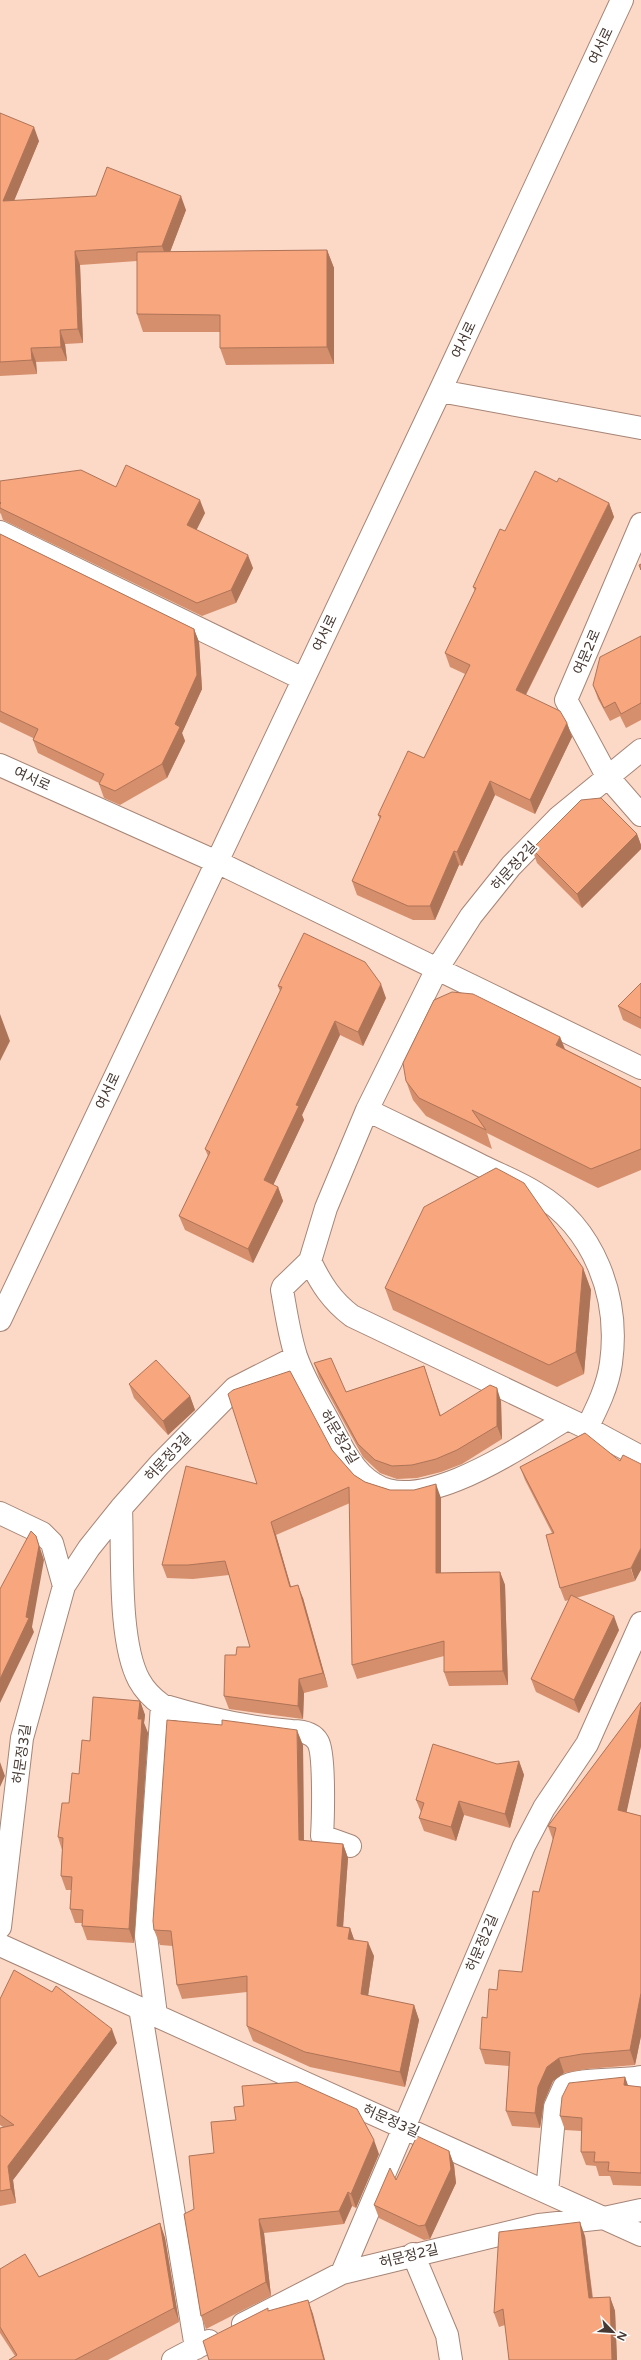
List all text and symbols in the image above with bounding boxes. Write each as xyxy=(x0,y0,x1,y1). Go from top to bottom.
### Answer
street label: 여서로 xyxy=(585,25,617,67)
street label: 여서로 xyxy=(448,319,480,361)
street label: 여서로 xyxy=(309,612,341,654)
street label: 여문2로 xyxy=(570,627,604,677)
street label: 여서로 xyxy=(11,763,53,795)
street label: 허문정2길 xyxy=(488,838,540,894)
street label: 여서로 xyxy=(92,1070,124,1112)
street label: 허문정2길 xyxy=(316,1407,362,1467)
street label: 허문정3길 xyxy=(141,1429,195,1485)
street label: 허문정3길 xyxy=(9,1723,35,1785)
street label: 허문정2길 xyxy=(462,1912,502,1974)
street label: 허문정3길 xyxy=(360,2101,422,2141)
street label: 허문정2길 xyxy=(378,2240,440,2272)
north arrow xyxy=(593,2312,633,2352)
text: N xyxy=(614,2329,629,2343)

